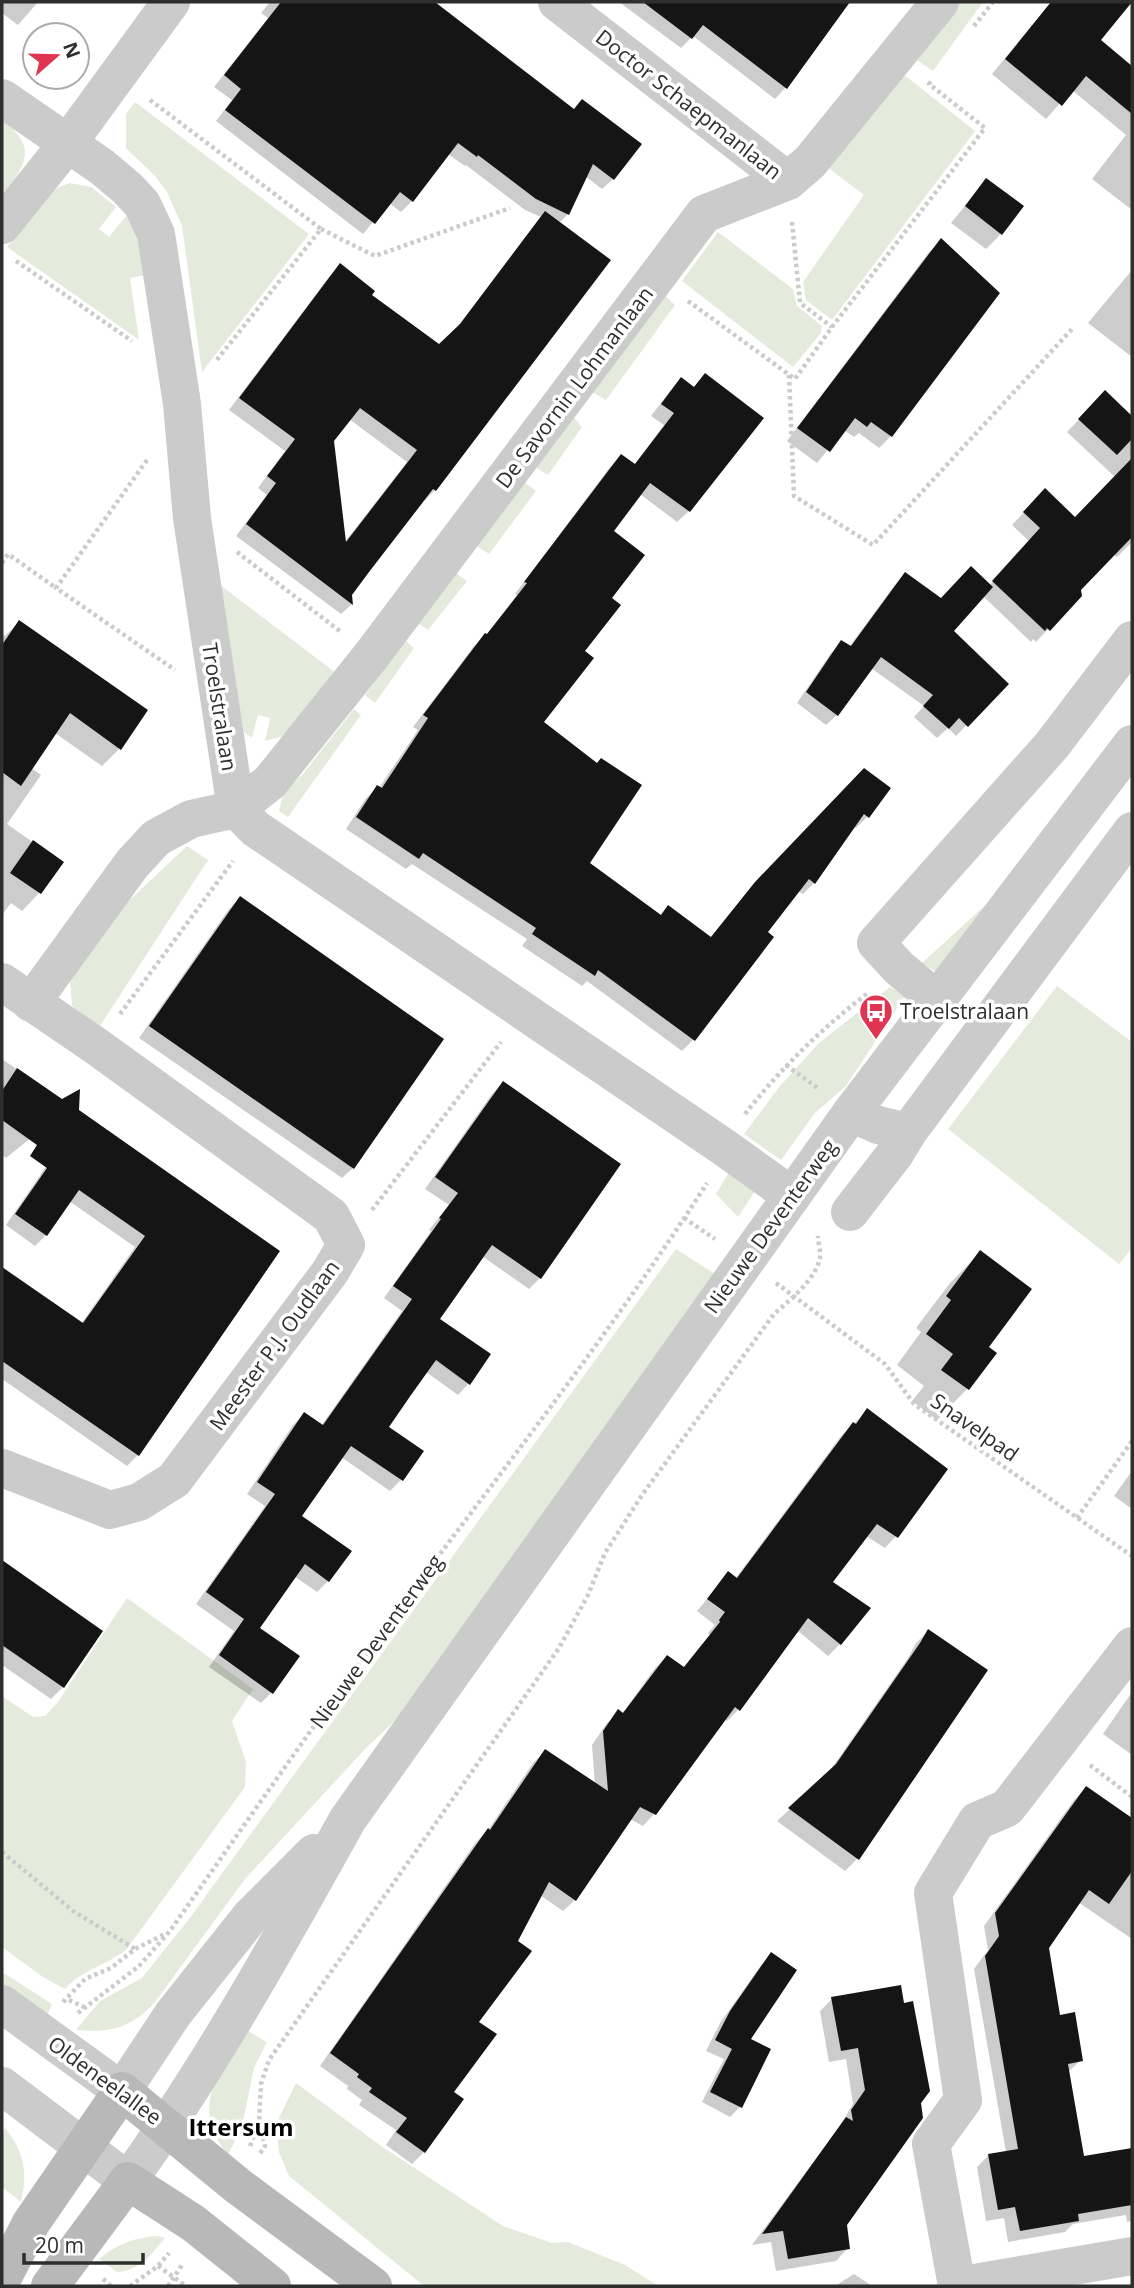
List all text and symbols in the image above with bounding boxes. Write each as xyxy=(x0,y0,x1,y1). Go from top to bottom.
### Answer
north arrow xyxy=(21,21,91,91)
street label: Doctor Schaepmanlaan xyxy=(590,23,788,185)
text: N xyxy=(57,38,87,62)
street label: De Savornin Lohmanlaan xyxy=(489,280,659,494)
street label: Troelstralaan xyxy=(196,641,244,773)
bus stop icon: Troelstralaan xyxy=(857,992,895,1041)
place label: Troelstralaan xyxy=(900,997,1029,1025)
street label: Nieuwe Deventerweg xyxy=(697,1133,843,1319)
street label: Meester P.J. Oudlaan xyxy=(203,1254,345,1436)
street label: Snavelpad xyxy=(926,1387,1024,1467)
street label: Nieuwe Deventerweg xyxy=(303,1548,449,1734)
street label: Oldeneelallee xyxy=(43,2029,167,2131)
district label: Ittersum xyxy=(188,2110,294,2143)
scale bar xyxy=(24,2222,144,2266)
text: 20 m xyxy=(35,2231,84,2259)

